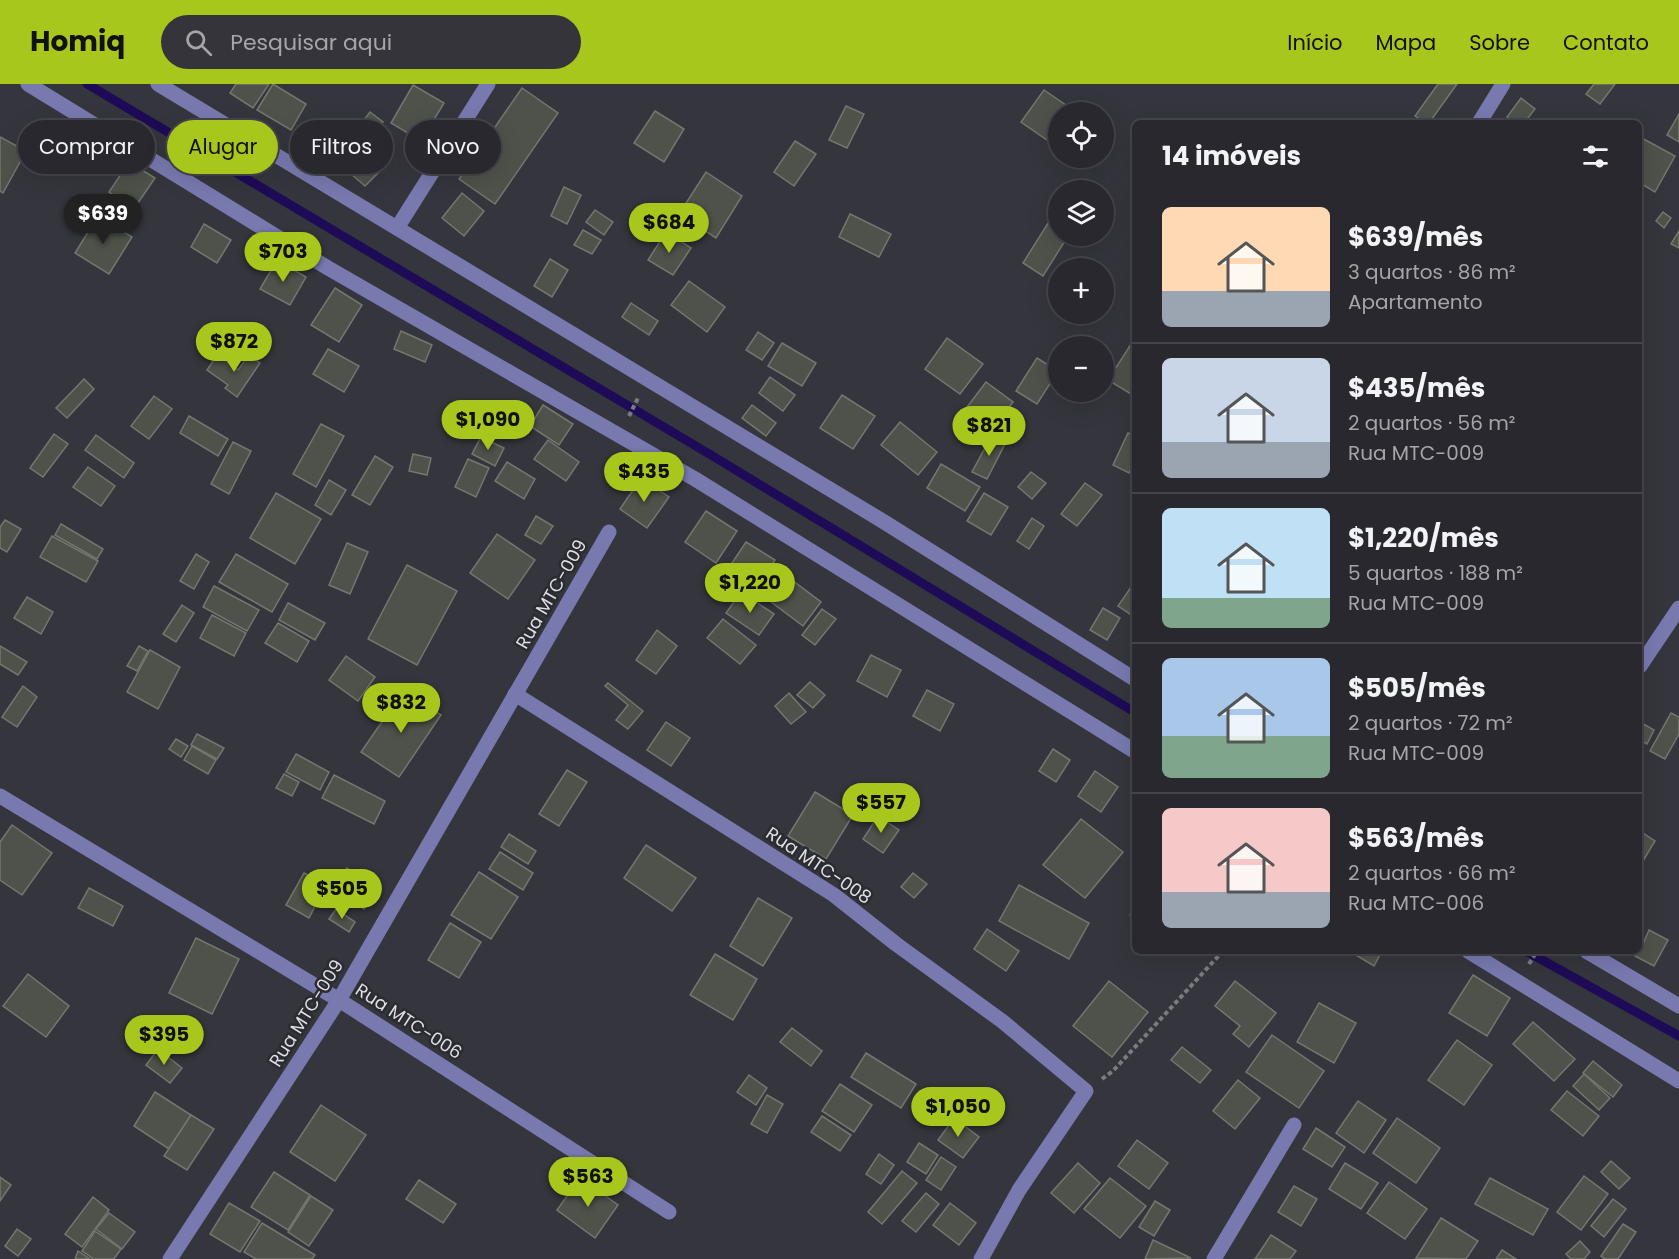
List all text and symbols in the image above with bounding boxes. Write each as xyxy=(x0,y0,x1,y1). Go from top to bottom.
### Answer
search box xyxy=(161,15,581,69)
text: Homiq xyxy=(30,22,125,61)
icon: search xyxy=(182,26,215,59)
text: Pesquisar aqui xyxy=(230,27,392,58)
text: Início xyxy=(1287,28,1342,57)
text: Mapa xyxy=(1375,28,1436,57)
text: Sobre xyxy=(1469,28,1530,57)
text: Contato xyxy=(1563,28,1649,57)
map controls xyxy=(1048,102,1114,402)
button: locate xyxy=(1048,102,1114,168)
chip: Comprar xyxy=(18,120,155,174)
chip: Alugar xyxy=(167,120,278,174)
chip: Filtros xyxy=(290,120,393,174)
chip: Novo xyxy=(405,120,501,174)
text: 14 imóveis xyxy=(1162,138,1301,174)
icon: filters xyxy=(1579,140,1612,173)
button: layers xyxy=(1048,180,1114,246)
pin: $639 xyxy=(67,194,139,245)
text: $639 xyxy=(78,199,128,227)
pin: $684 xyxy=(633,203,705,254)
text: $684 xyxy=(643,208,695,236)
text: $639/mês xyxy=(1348,219,1483,255)
icon: home xyxy=(1210,231,1282,303)
pin: $703 xyxy=(247,232,319,283)
text: $703 xyxy=(259,237,308,265)
button: + xyxy=(1048,258,1114,324)
text: 3 quartos · 86 m² xyxy=(1348,258,1516,286)
text: Apartamento xyxy=(1348,288,1483,316)
pin: $872 xyxy=(198,322,270,373)
text: $872 xyxy=(210,327,258,355)
button: − xyxy=(1048,336,1114,402)
text: $435/mês xyxy=(1348,370,1485,406)
icon: home xyxy=(1210,382,1282,454)
pin: $1,090 xyxy=(439,400,537,451)
text: $1,090 xyxy=(456,405,520,433)
pin: $821 xyxy=(953,406,1025,457)
text: 2 quartos · 56 m² xyxy=(1348,409,1515,437)
text: $821 xyxy=(966,411,1012,439)
text: Rua MTC-009 xyxy=(1348,439,1484,467)
pin: $435 xyxy=(608,452,680,503)
text: $435 xyxy=(618,457,670,485)
text: $1,220/mês xyxy=(1348,520,1499,556)
icon: home xyxy=(1210,532,1282,604)
street label: Rua MTC-009 xyxy=(510,535,592,653)
text: 5 quartos · 188 m² xyxy=(1348,559,1523,587)
pin: $1,220 xyxy=(701,563,799,614)
text: $1,220 xyxy=(719,568,781,596)
text: Rua MTC-009 xyxy=(1348,589,1484,617)
text: $505/mês xyxy=(1348,670,1486,706)
icon: home xyxy=(1210,682,1282,754)
pin: $832 xyxy=(365,683,437,734)
text: $832 xyxy=(376,688,426,716)
text: 2 quartos · 72 m² xyxy=(1348,709,1513,737)
text: Rua MTC-009 xyxy=(1348,739,1484,767)
pin: $557 xyxy=(845,783,917,834)
text: $557 xyxy=(856,788,906,816)
street label: Rua MTC-008 xyxy=(761,820,877,910)
text: $563/mês xyxy=(1348,820,1484,856)
icon: home xyxy=(1210,832,1282,904)
text: 2 quartos · 66 m² xyxy=(1348,859,1516,887)
pin: $505 xyxy=(306,869,378,920)
text: $505 xyxy=(316,874,368,902)
text: Rua MTC-006 xyxy=(1348,889,1484,917)
street label: Rua MTC-009 xyxy=(263,954,349,1072)
street label: Rua MTC-006 xyxy=(351,977,467,1065)
pin: $395 xyxy=(128,1015,200,1066)
text: $395 xyxy=(139,1020,189,1048)
pin: $1,050 xyxy=(909,1087,1007,1138)
text: $1,050 xyxy=(925,1092,991,1120)
pin: $563 xyxy=(552,1157,624,1208)
text: $563 xyxy=(563,1162,614,1190)

